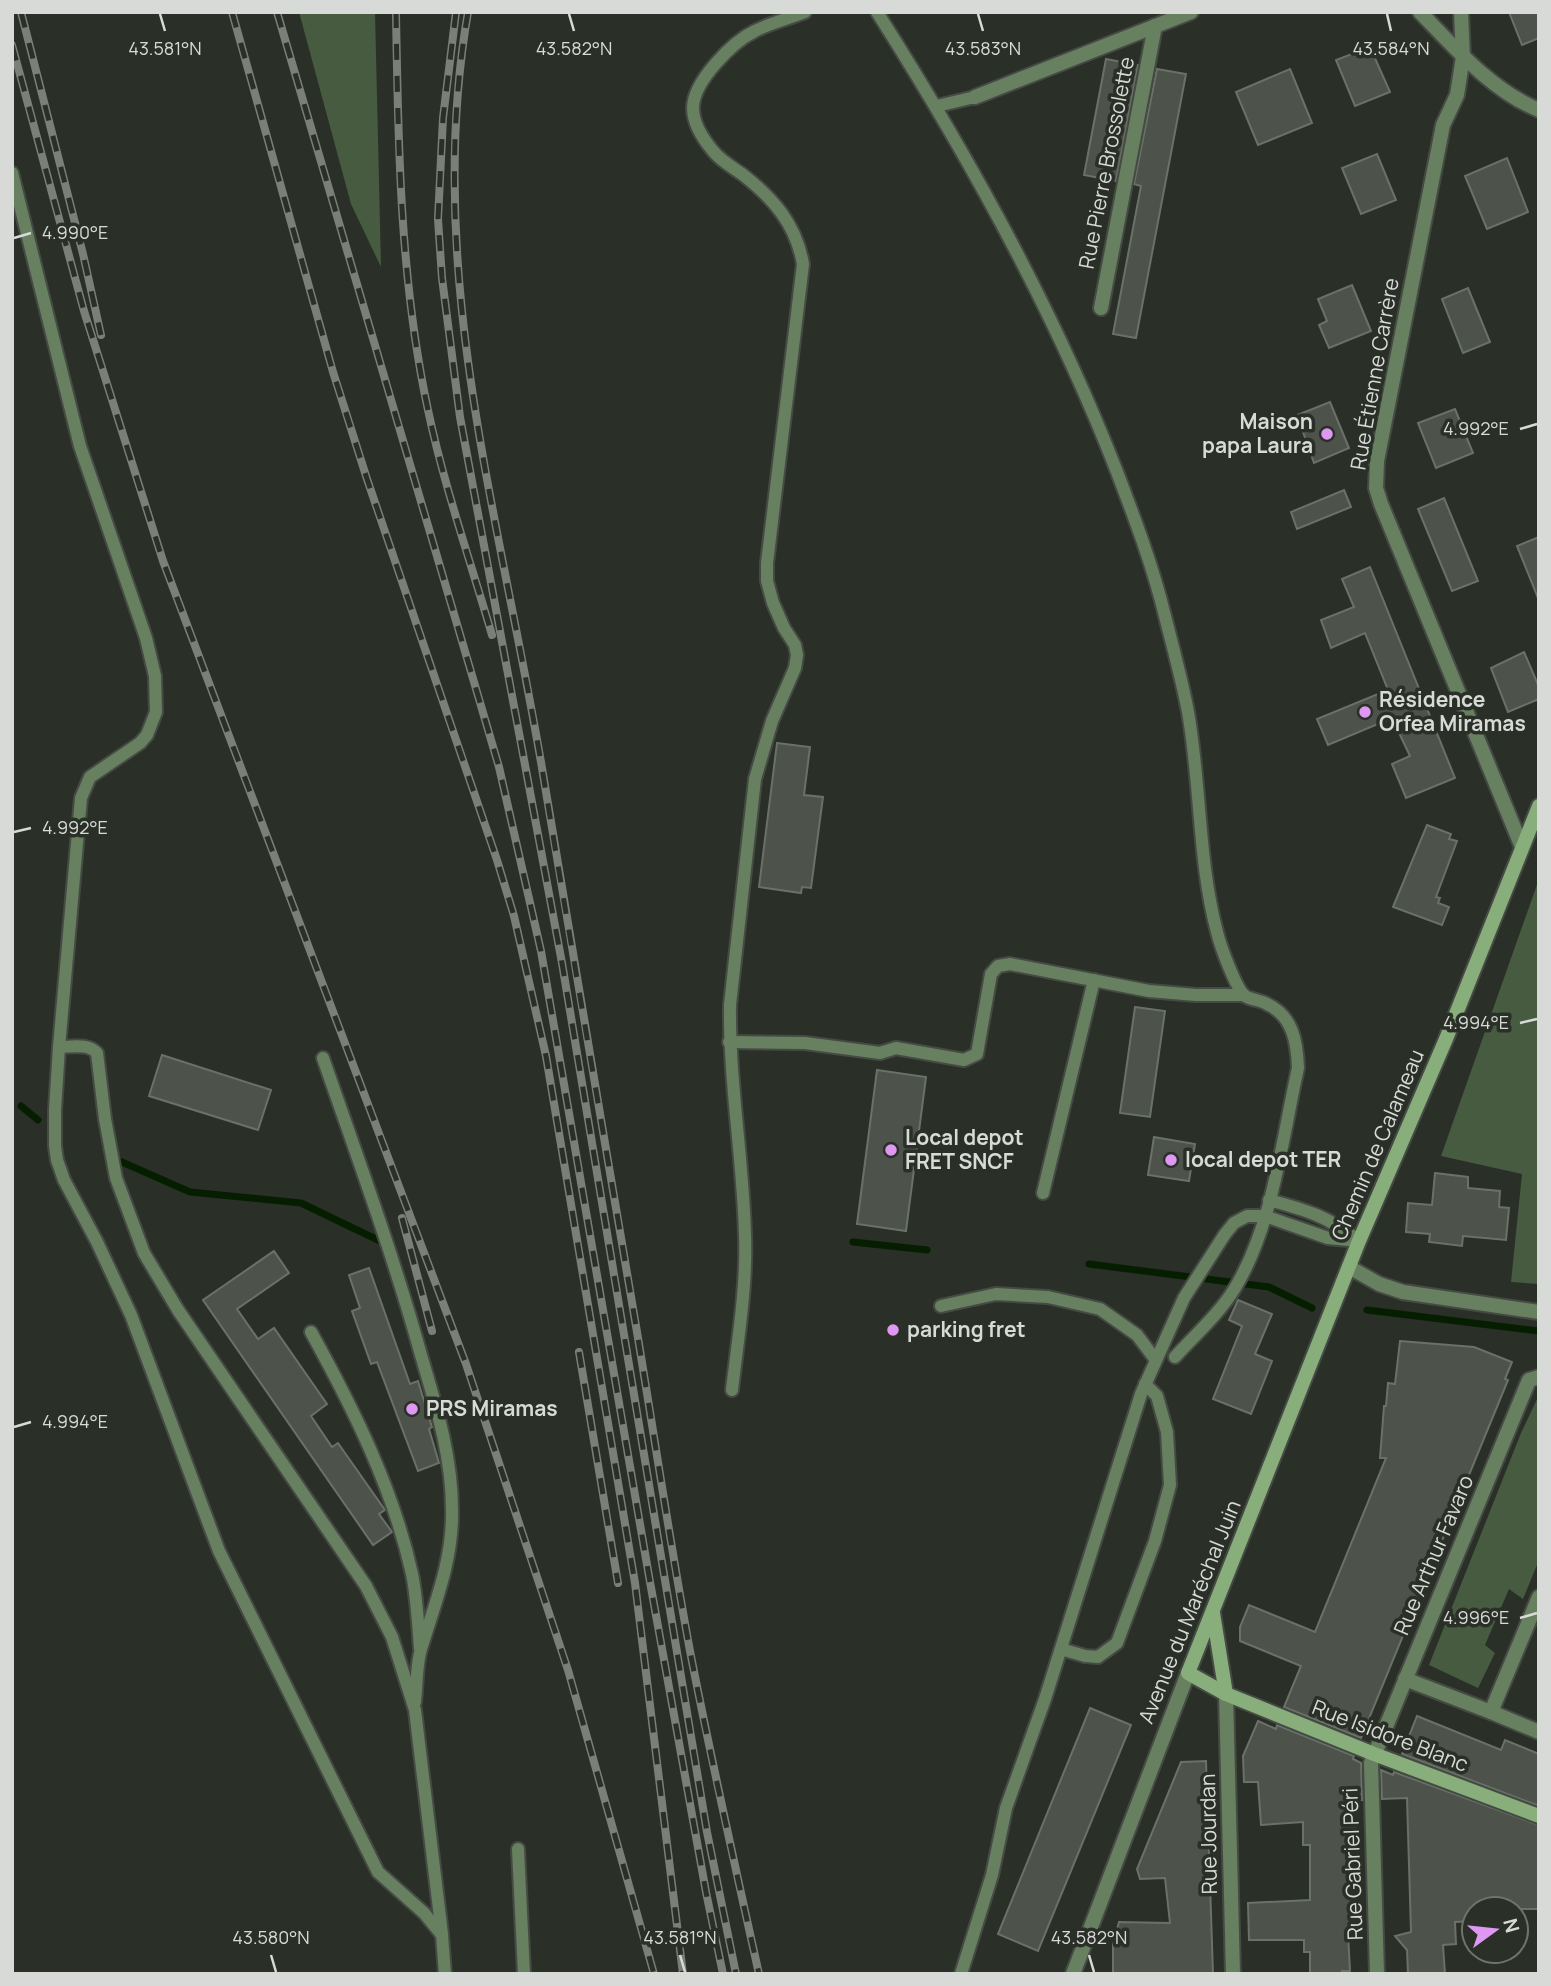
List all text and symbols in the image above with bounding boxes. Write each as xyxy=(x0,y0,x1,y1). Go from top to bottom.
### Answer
text: 43.581°N xyxy=(128,36,202,60)
text: 43.582°N xyxy=(536,36,612,60)
text: 43.583°N xyxy=(945,36,1021,60)
text: 43.584°N xyxy=(1352,36,1430,60)
street label: Rue Pierre Brossolette xyxy=(1072,54,1140,271)
text: 4.990°E xyxy=(42,220,108,244)
street label: Rue Étienne Carrère xyxy=(1343,276,1405,472)
place label: Maison papa Laura xyxy=(1202,407,1313,459)
text: 4.992°E xyxy=(1443,416,1509,440)
marker: Maison papa Laura xyxy=(1319,426,1335,442)
place label: Résidence Orfea Miramas xyxy=(1379,685,1526,737)
marker: Résidence Orfea Miramas xyxy=(1357,704,1373,720)
text: 4.992°E xyxy=(42,815,108,839)
text: 4.994°E xyxy=(1443,1010,1509,1034)
street label: Chemin de Calameau xyxy=(1324,1045,1430,1244)
place label: Local depot FRET SNCF xyxy=(905,1123,1024,1175)
marker: Local depot FRET SNCF xyxy=(883,1142,899,1158)
place label: local depot TER xyxy=(1185,1145,1341,1173)
marker: local depot TER xyxy=(1163,1152,1179,1168)
place label: parking fret xyxy=(907,1315,1026,1343)
marker: parking fret xyxy=(885,1322,901,1338)
place label: PRS Miramas xyxy=(426,1394,558,1422)
marker: PRS Miramas xyxy=(404,1401,420,1417)
text: 4.994°E xyxy=(42,1409,108,1433)
street label: Rue Arthur Favaro xyxy=(1387,1470,1479,1639)
street label: Avenue du Maréchal Juin xyxy=(1131,1496,1247,1728)
text: 4.996°E xyxy=(1443,1605,1509,1629)
street label: Rue Isidore Blanc xyxy=(1308,1692,1472,1778)
street label: Rue Jourdan xyxy=(1193,1773,1223,1895)
street label: Rue Gabriel Péri xyxy=(1335,1787,1369,1941)
north arrow xyxy=(1460,1895,1530,1965)
text: N xyxy=(1497,1916,1526,1936)
text: 43.580°N xyxy=(232,1925,310,1949)
text: 43.581°N xyxy=(643,1925,717,1949)
text: 43.582°N xyxy=(1051,1925,1127,1949)

